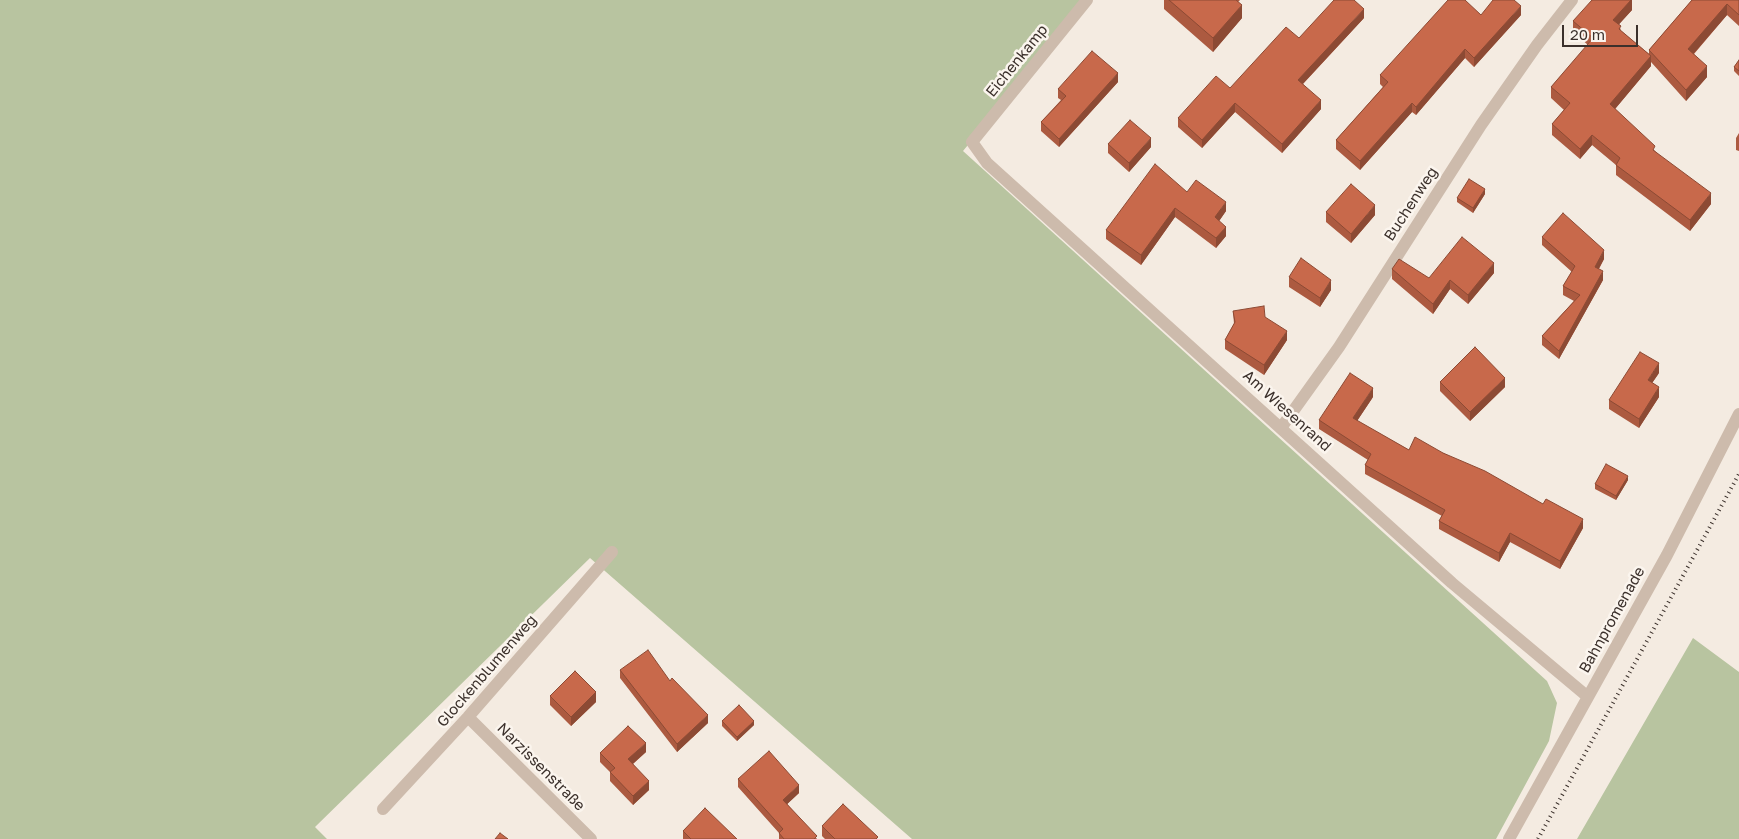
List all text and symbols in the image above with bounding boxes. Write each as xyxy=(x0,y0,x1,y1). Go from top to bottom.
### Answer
scale bar xyxy=(1564,15,1640,47)
street label: Eichenkamp xyxy=(982,21,1052,101)
text: 20 m xyxy=(1570,25,1605,43)
street label: Buchenweg xyxy=(1381,164,1441,244)
street label: Am Wiesenrand xyxy=(1239,367,1335,455)
street label: Bahnpromenade xyxy=(1575,564,1649,676)
street label: Glockenblumenweg xyxy=(433,611,541,731)
street label: Narzissenstraße xyxy=(493,719,589,815)

